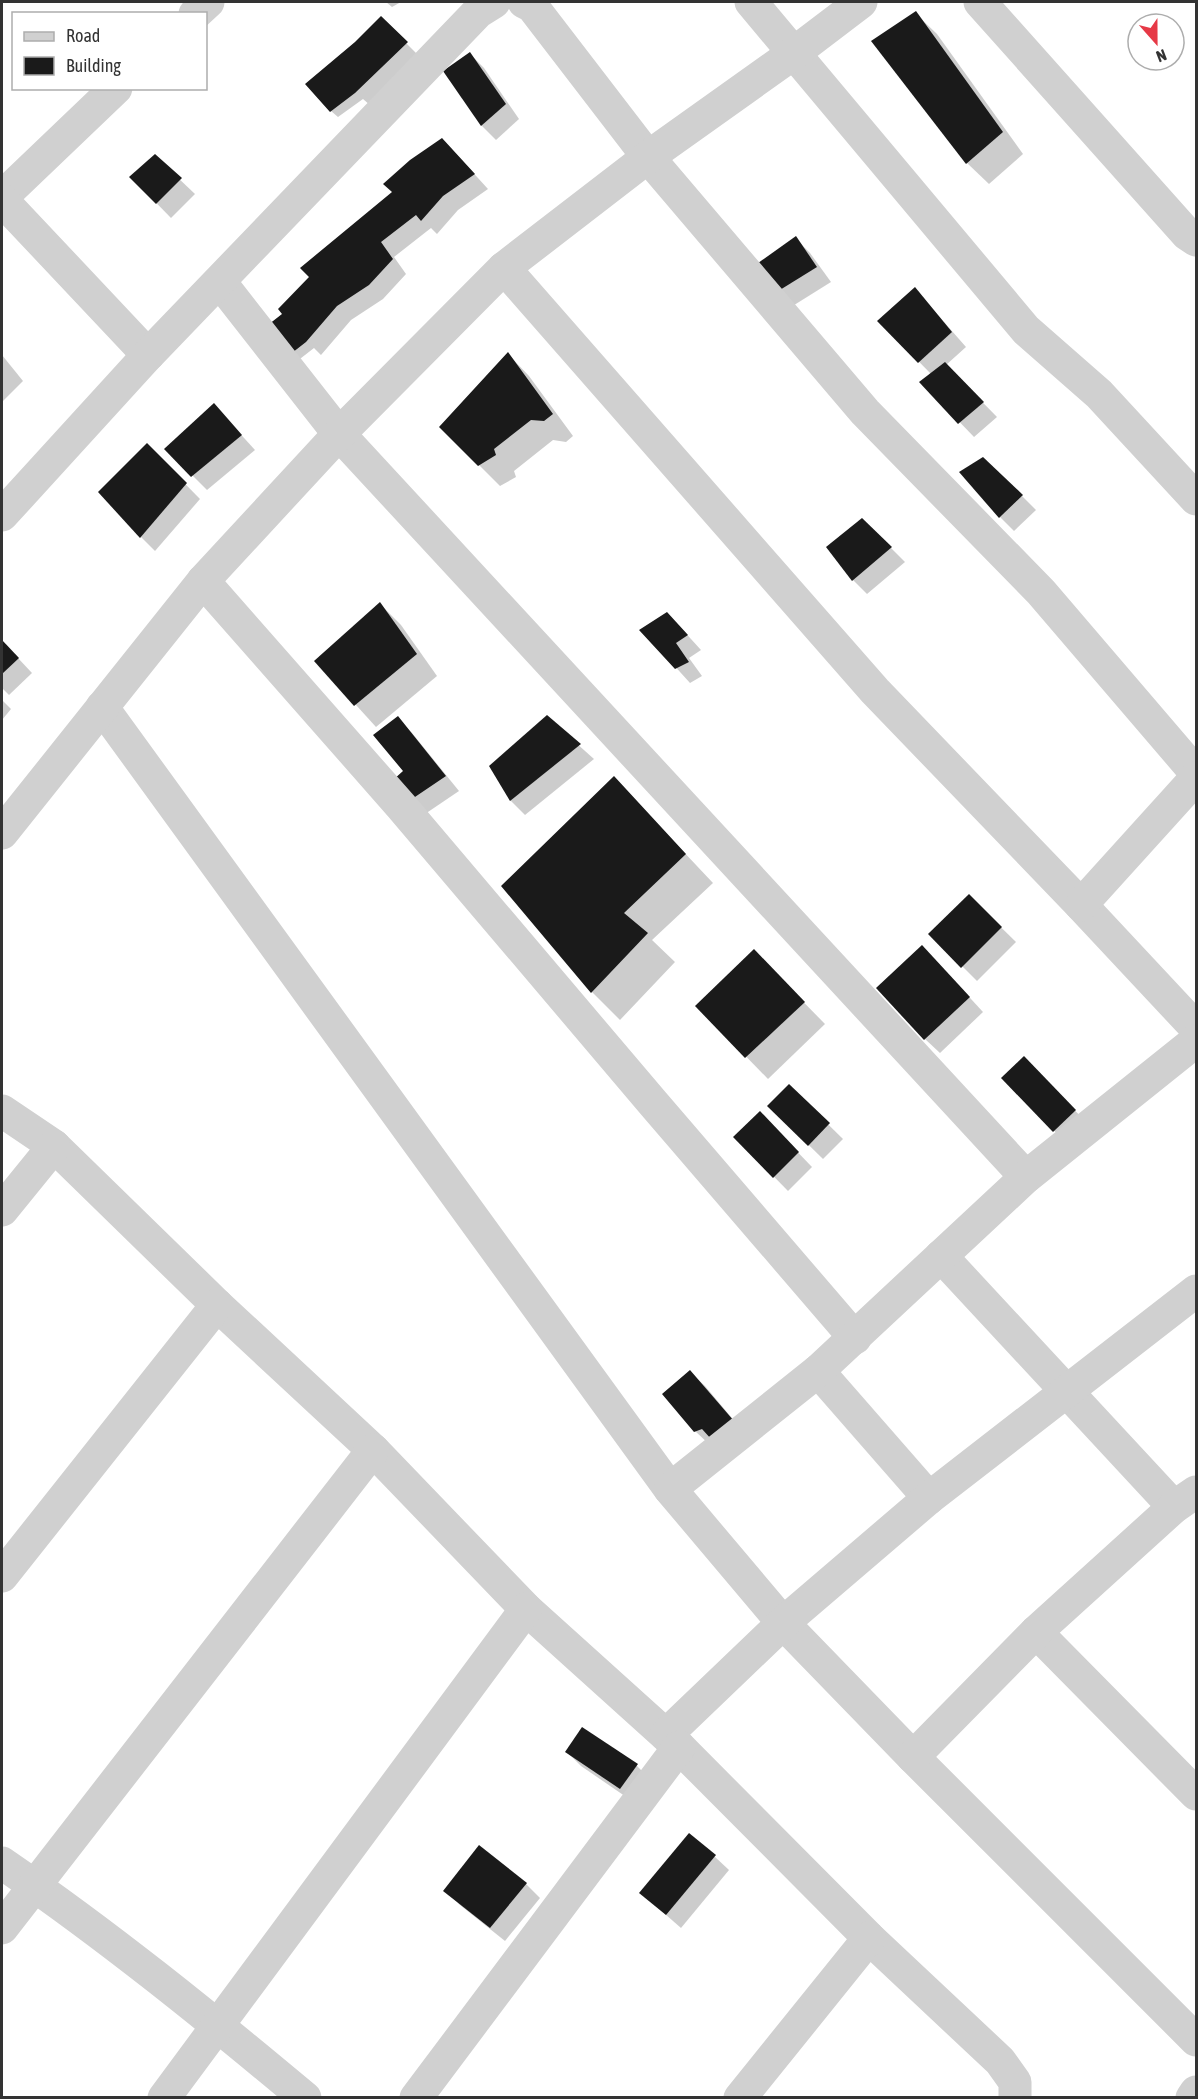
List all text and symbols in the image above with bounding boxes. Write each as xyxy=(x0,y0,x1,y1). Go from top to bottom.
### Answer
legend xyxy=(12,12,207,90)
north arrow xyxy=(1126,12,1186,72)
text: Road xyxy=(66,25,100,46)
text: N xyxy=(1154,46,1169,66)
text: Building xyxy=(66,55,121,76)

